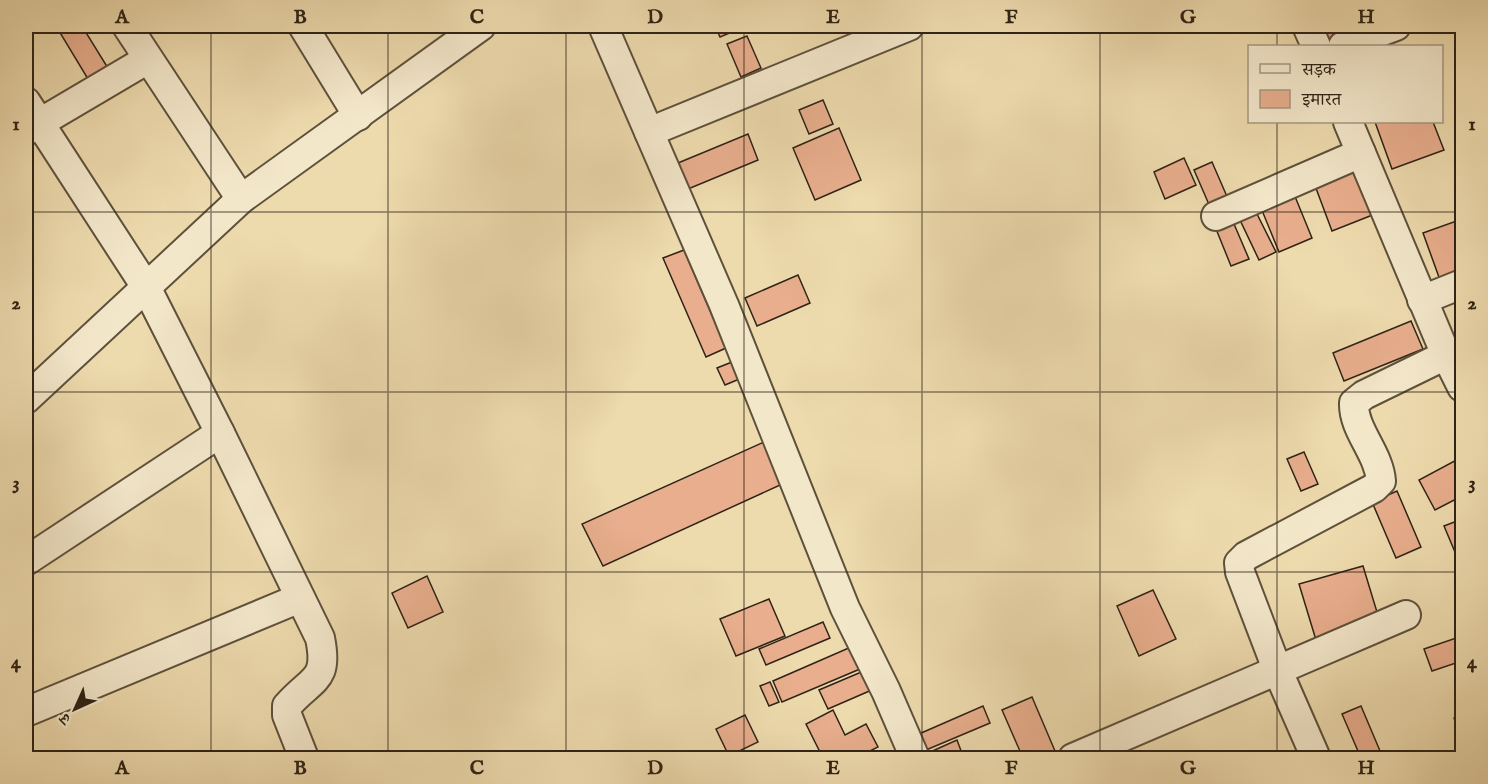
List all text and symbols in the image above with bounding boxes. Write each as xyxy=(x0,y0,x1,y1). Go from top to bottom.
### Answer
text: A xyxy=(114,5,130,30)
text: B xyxy=(293,5,307,30)
text: C xyxy=(470,5,484,30)
text: D xyxy=(647,5,663,30)
text: E xyxy=(826,5,840,30)
text: F xyxy=(1005,5,1018,30)
text: G xyxy=(1180,5,1197,30)
text: H xyxy=(1357,5,1375,30)
legend xyxy=(1248,45,1443,123)
text: सड़क xyxy=(1301,59,1337,82)
text: इमारत xyxy=(1301,89,1342,112)
text: 1 xyxy=(12,112,20,137)
text: 1 xyxy=(1468,112,1476,137)
text: 2 xyxy=(11,291,21,316)
text: 2 xyxy=(1467,291,1477,316)
text: 3 xyxy=(12,471,20,496)
text: 3 xyxy=(1468,471,1476,496)
text: 4 xyxy=(11,650,22,675)
text: 4 xyxy=(1467,650,1478,675)
north arrow xyxy=(45,679,105,739)
text: उ xyxy=(55,707,76,729)
text: A xyxy=(114,756,130,781)
text: B xyxy=(293,756,307,781)
text: C xyxy=(470,756,484,781)
text: D xyxy=(647,756,663,781)
text: E xyxy=(826,756,840,781)
text: F xyxy=(1005,756,1018,781)
text: G xyxy=(1180,756,1197,781)
text: H xyxy=(1357,756,1375,781)

